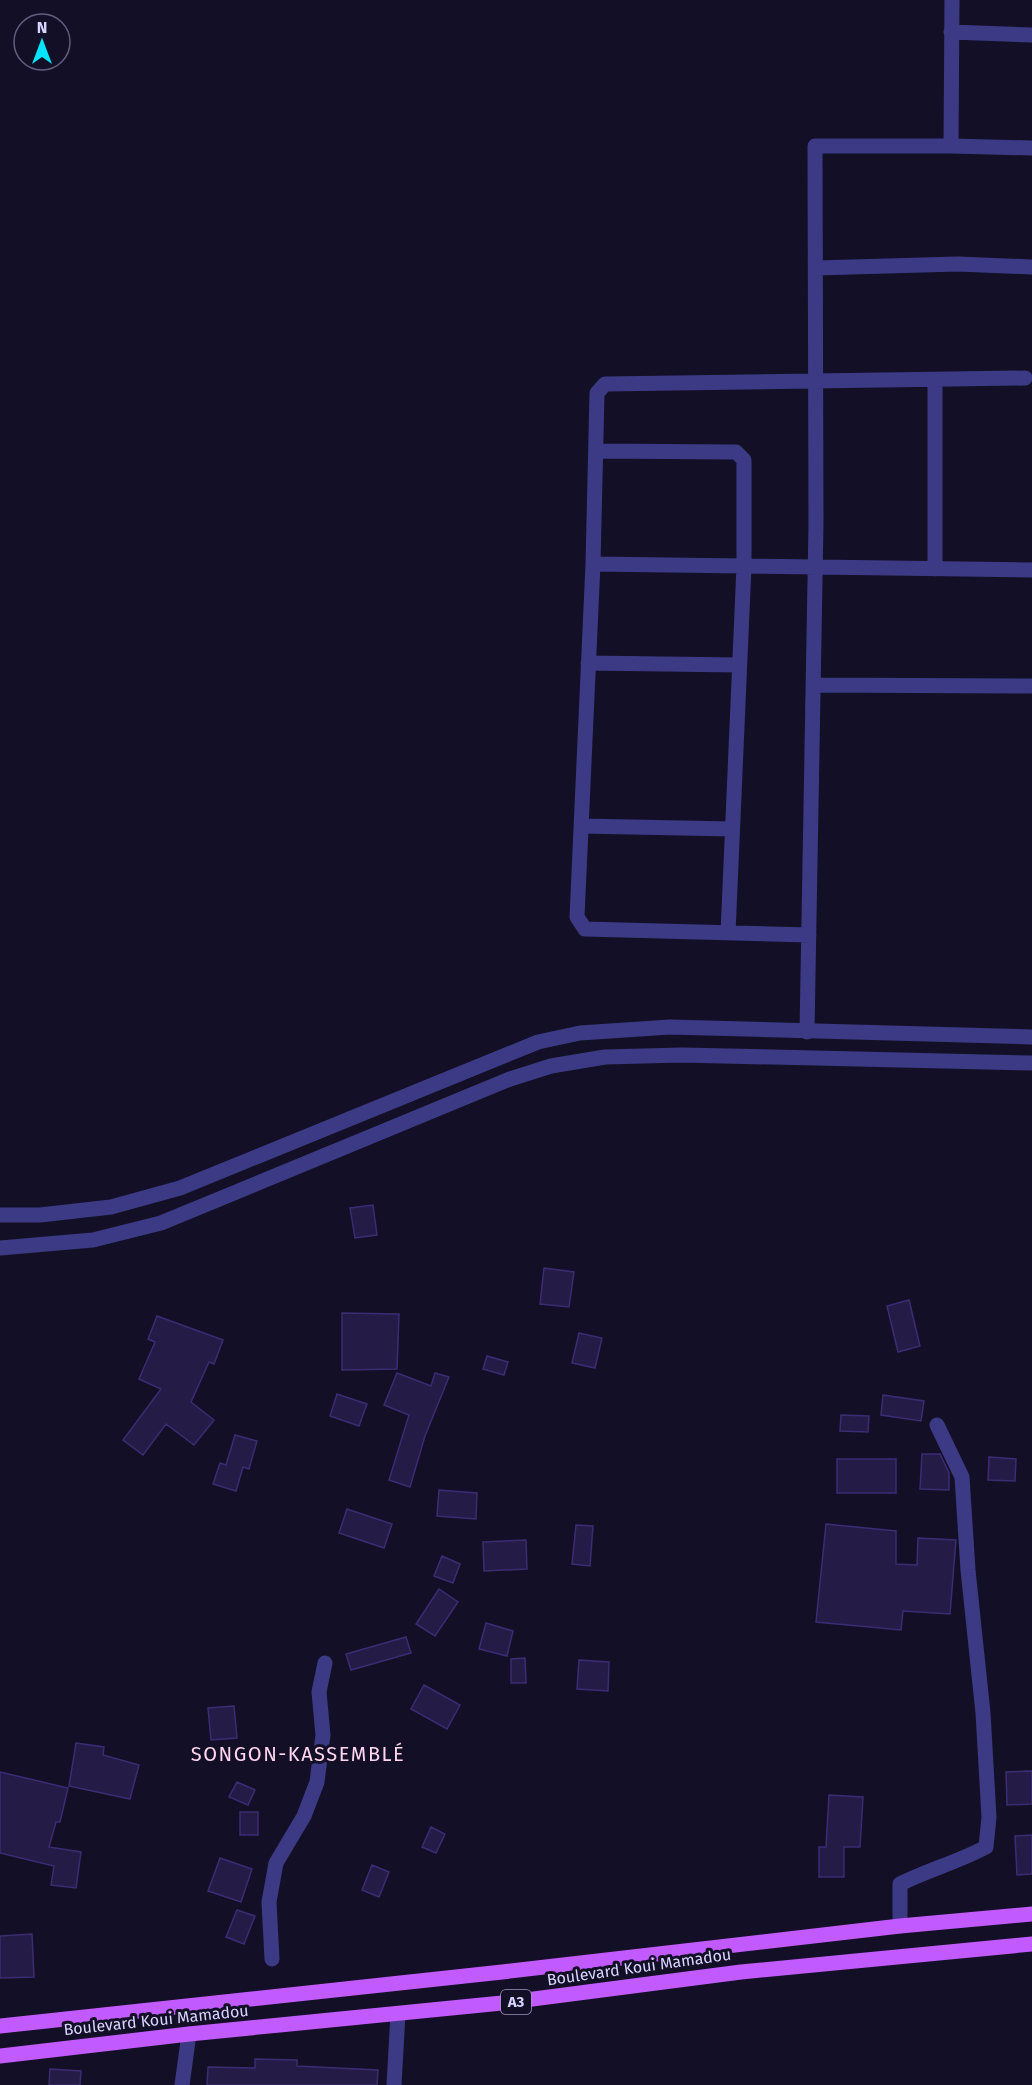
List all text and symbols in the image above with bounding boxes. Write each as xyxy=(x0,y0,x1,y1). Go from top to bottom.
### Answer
north arrow xyxy=(12,12,72,72)
text: N xyxy=(37,18,47,37)
district label: SONGON-KASSEMBLÉ xyxy=(191,1742,405,1766)
street label: Boulevard Koui Mamadou xyxy=(546,1945,732,1989)
road number: A3 xyxy=(501,1990,531,2014)
street label: Boulevard Koui Mamadou xyxy=(63,2001,249,2039)

